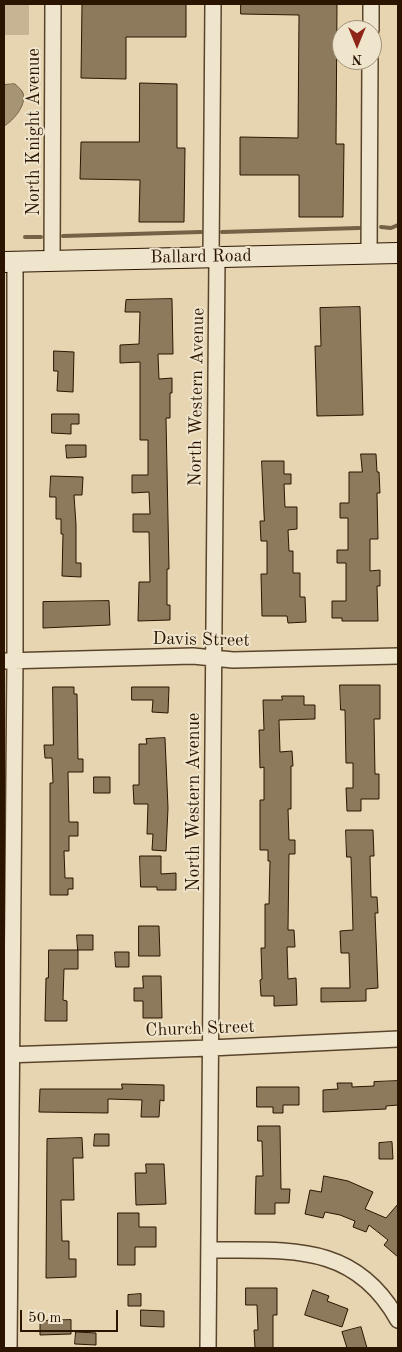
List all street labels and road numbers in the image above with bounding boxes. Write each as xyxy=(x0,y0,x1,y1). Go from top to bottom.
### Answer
street label: North Knight Avenue xyxy=(23,48,45,216)
street label: Ballard Road xyxy=(150,245,252,269)
street label: North Western Avenue xyxy=(185,307,209,487)
street label: Davis Street xyxy=(152,628,250,652)
street label: North Western Avenue xyxy=(183,713,205,891)
street label: Church Street xyxy=(145,1016,255,1042)

